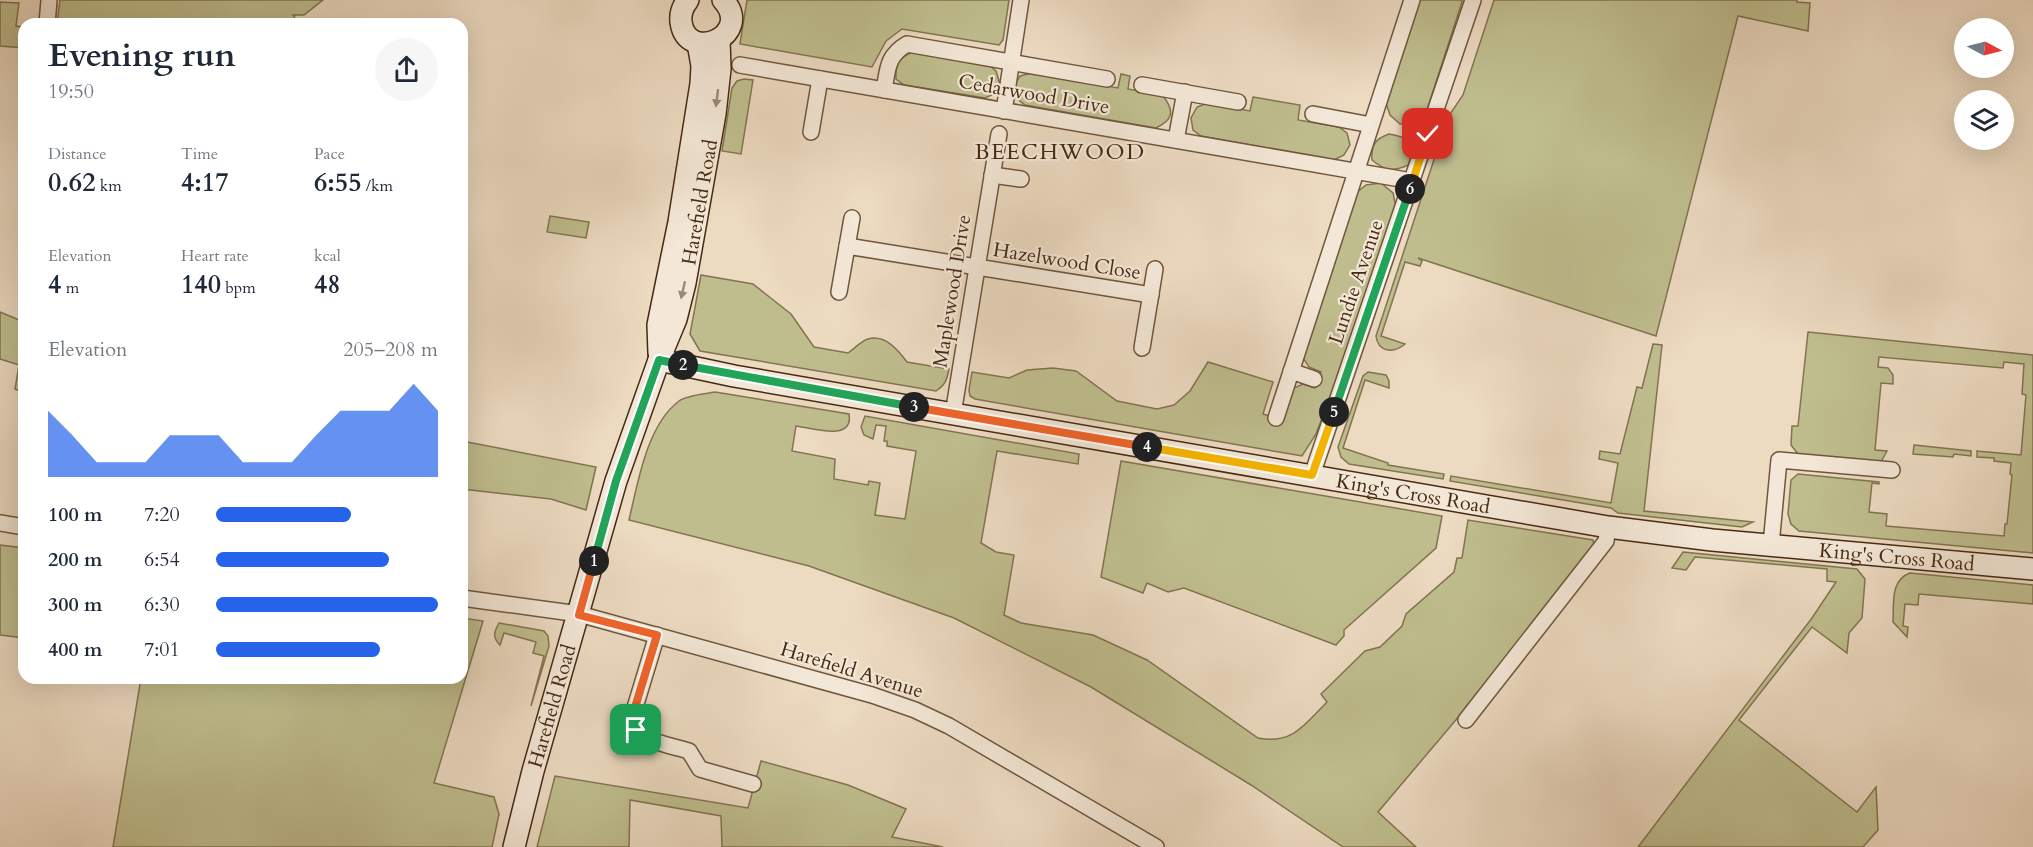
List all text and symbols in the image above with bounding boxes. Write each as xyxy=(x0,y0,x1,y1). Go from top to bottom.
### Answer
north arrow xyxy=(1954,18,2014,78)
map controls xyxy=(1954,18,2014,150)
text: Evening run xyxy=(48,33,236,78)
button: share xyxy=(375,38,438,101)
street label: Cedarwood Drive xyxy=(956,67,1112,121)
text: 19:50 xyxy=(48,78,94,105)
one-way arrow xyxy=(712,89,721,108)
button: layers xyxy=(1954,90,2014,150)
pin xyxy=(1402,108,1453,159)
icon: check xyxy=(1411,117,1444,150)
street label: Harefield Road xyxy=(675,137,724,267)
district label: BEECHWOOD xyxy=(974,137,1146,167)
text: Distance xyxy=(48,143,106,165)
text: Time xyxy=(181,143,218,165)
text: Pace xyxy=(314,143,345,165)
text: 0.62 xyxy=(48,165,96,200)
text: 4:17 xyxy=(181,165,229,200)
text: 6:55 xyxy=(314,165,362,200)
pin: 6 xyxy=(1395,174,1425,204)
text: km xyxy=(96,175,122,197)
text: /km xyxy=(362,175,393,197)
text: 6 xyxy=(1406,178,1414,200)
street label: Maplewood Drive xyxy=(927,213,977,369)
street label: Lundie Avenue xyxy=(1322,216,1390,348)
street label: Hazelwood Close xyxy=(991,236,1143,286)
text: Elevation xyxy=(48,245,112,267)
text: Heart rate xyxy=(181,245,249,267)
text: kcal xyxy=(314,245,341,267)
text: 4 xyxy=(48,267,61,302)
text: 140 xyxy=(181,267,221,302)
text: 48 xyxy=(314,267,341,302)
text: m xyxy=(61,277,79,299)
text: bpm xyxy=(221,277,256,299)
one-way arrow xyxy=(678,281,687,300)
text: Elevation xyxy=(48,336,127,363)
text: 205–208 m xyxy=(343,336,438,363)
pin: 2 xyxy=(668,350,698,380)
text: 2 xyxy=(679,354,687,376)
pin: 3 xyxy=(899,392,929,422)
text: 3 xyxy=(910,396,918,418)
pin: 5 xyxy=(1319,397,1349,427)
text: 5 xyxy=(1330,401,1338,423)
pin: 4 xyxy=(1132,432,1162,462)
text: 4 xyxy=(1143,436,1151,458)
street label: King's Cross Road xyxy=(1334,467,1493,520)
text: 100 m xyxy=(48,501,103,528)
text: 7:20 xyxy=(144,501,180,528)
street label: King's Cross Road xyxy=(1818,536,1976,577)
text: 200 m xyxy=(48,546,103,573)
text: 6:54 xyxy=(144,546,180,573)
pin: 1 xyxy=(579,546,609,576)
text: 1 xyxy=(590,550,598,572)
text: 300 m xyxy=(48,591,103,618)
text: 6:30 xyxy=(144,591,180,618)
street label: Harefield Avenue xyxy=(777,635,927,705)
text: 400 m xyxy=(48,636,103,663)
text: 7:01 xyxy=(144,636,180,663)
street label: Harefield Road xyxy=(521,641,582,771)
pin xyxy=(610,704,661,755)
icon: arrive xyxy=(619,713,652,746)

